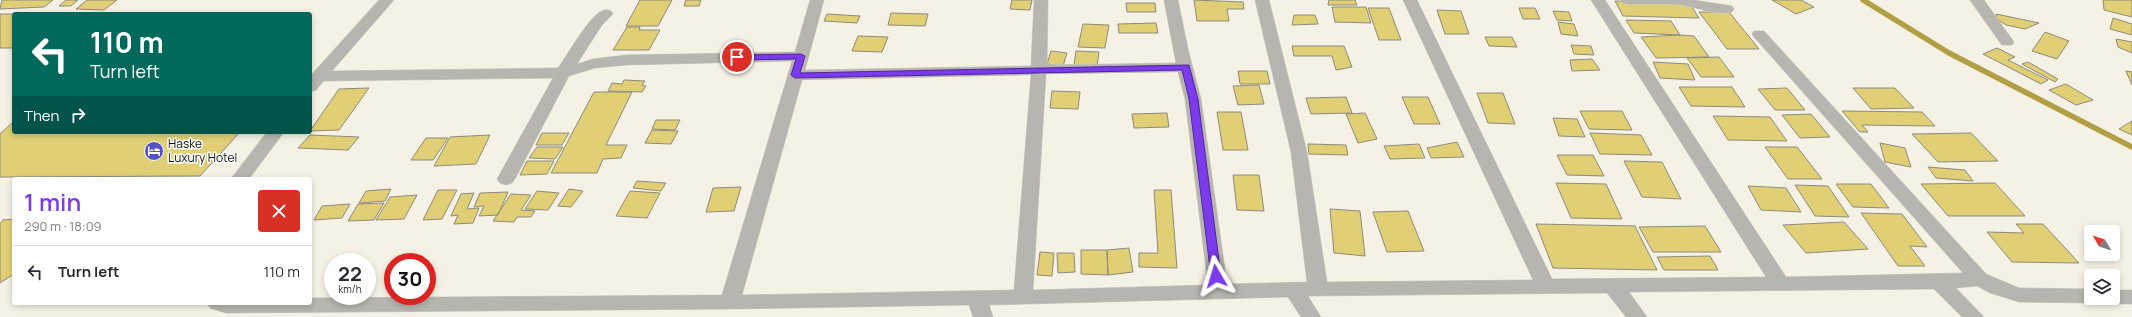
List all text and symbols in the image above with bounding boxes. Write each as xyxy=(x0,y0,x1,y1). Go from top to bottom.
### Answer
text: 110 m xyxy=(90,23,164,61)
icon: left xyxy=(24,28,76,80)
pin xyxy=(720,40,754,74)
icon: arrive xyxy=(726,46,748,68)
text: Turn left xyxy=(90,59,160,83)
icon: right xyxy=(67,104,89,126)
text: Then xyxy=(24,105,59,126)
place label: Haske Luxury Hotel xyxy=(168,135,237,166)
hotel icon: Haske Luxury Hotel xyxy=(143,140,165,162)
text: 1 min xyxy=(24,185,81,218)
button: close xyxy=(258,190,300,232)
text: 290 m · 18:09 xyxy=(24,217,102,235)
north arrow xyxy=(2084,225,2120,261)
map controls xyxy=(2084,225,2120,305)
speed limit sign: 30 xyxy=(384,253,436,305)
position arrow xyxy=(1195,255,1237,297)
text: 22 xyxy=(338,260,362,287)
icon: left xyxy=(24,261,46,283)
text: Turn left xyxy=(58,261,120,282)
text: 110 m xyxy=(263,261,300,282)
button: layers xyxy=(2084,269,2120,305)
text: km/h xyxy=(338,282,362,296)

